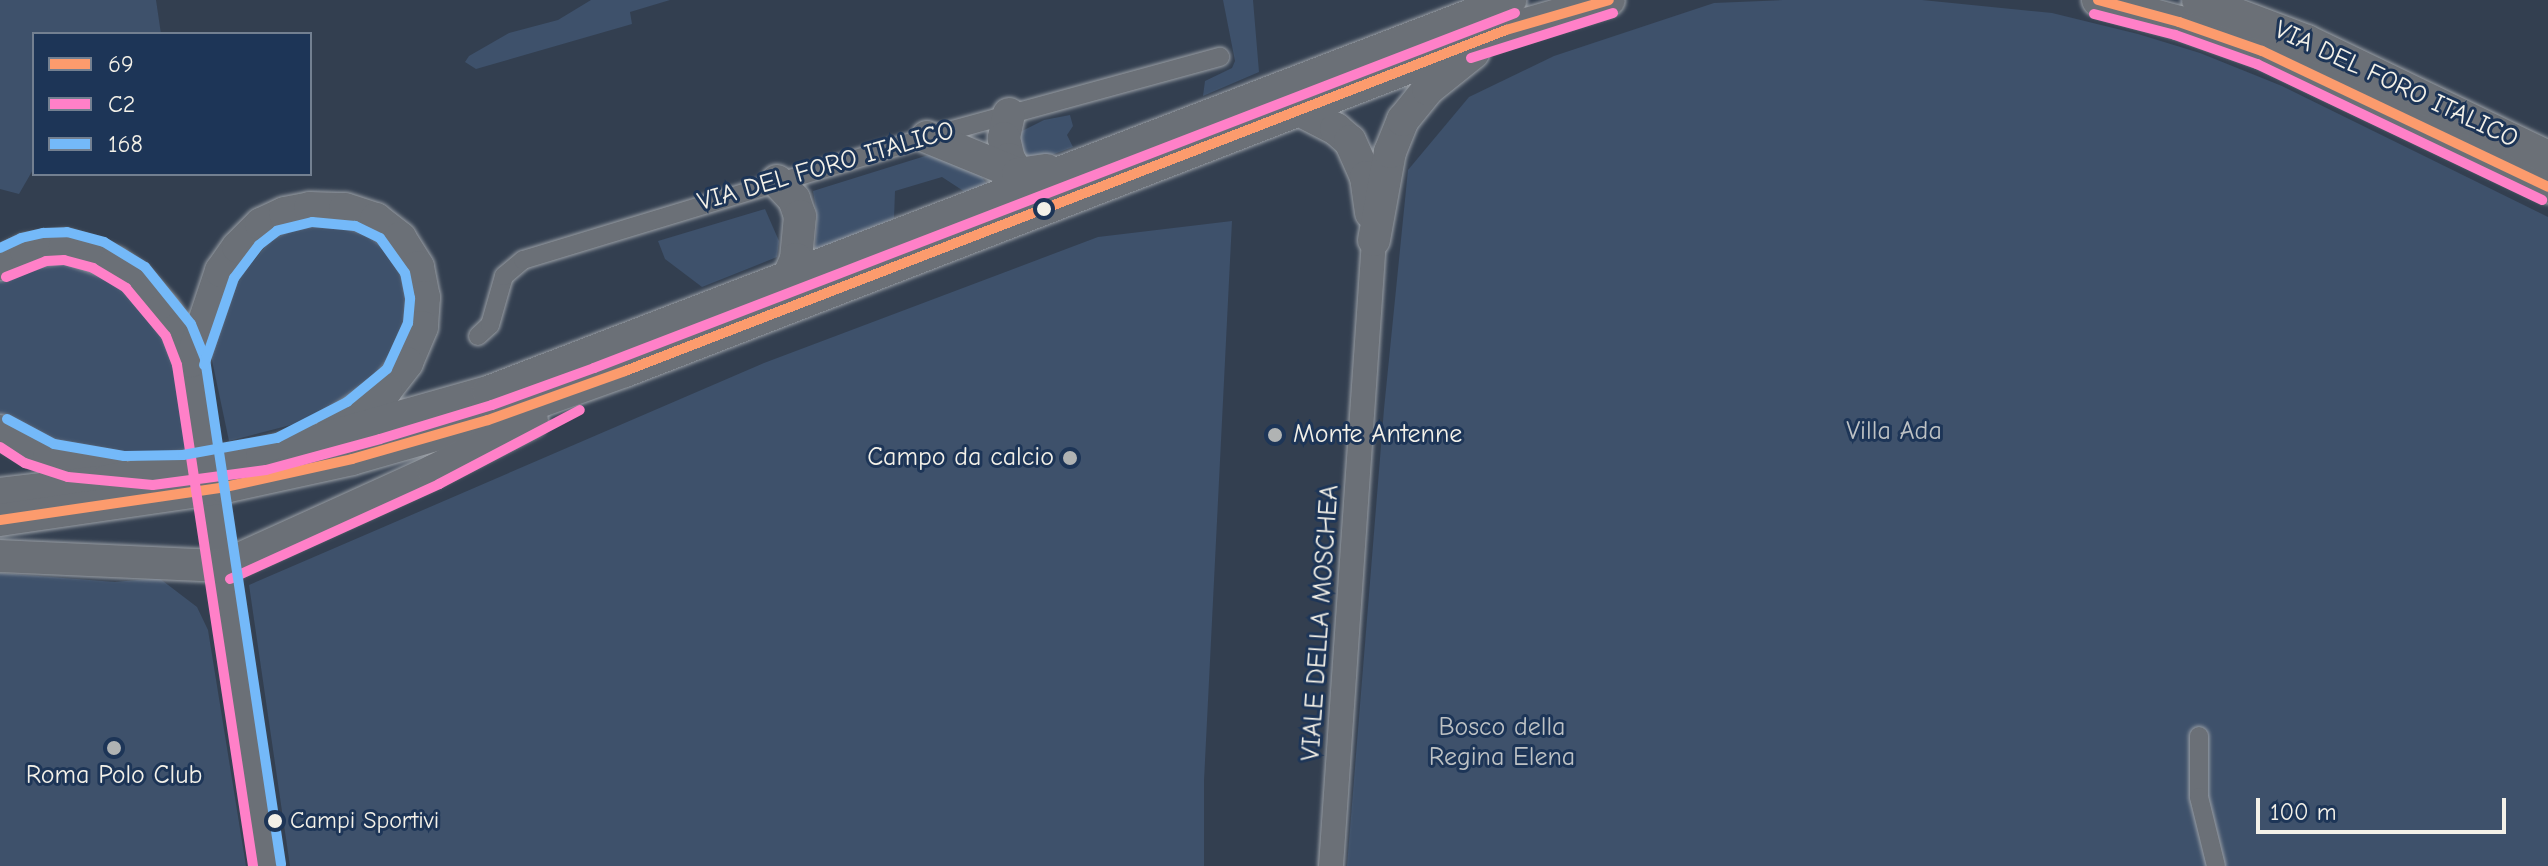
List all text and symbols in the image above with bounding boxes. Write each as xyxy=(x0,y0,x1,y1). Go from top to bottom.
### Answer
street label: VIA DEL FORO ITALICO xyxy=(2269,15,2523,155)
legend xyxy=(32,32,312,176)
text: 69 xyxy=(108,50,134,78)
text: C2 xyxy=(108,90,135,118)
street label: VIA DEL FORO ITALICO xyxy=(694,115,958,219)
text: 168 xyxy=(108,130,143,158)
unlabelled marker xyxy=(1036,201,1052,217)
park label: Villa Ada xyxy=(1846,416,1942,448)
place label: Monte Antenne xyxy=(1293,419,1462,451)
marker: Monte Antenne xyxy=(1264,424,1286,446)
place label: Campo da calcio xyxy=(867,442,1054,474)
marker: Campo da calcio xyxy=(1061,449,1079,467)
street label: VIALE DELLA MOSCHEA xyxy=(1296,484,1346,762)
park label: Bosco della Regina Elena xyxy=(1429,712,1575,774)
marker: Roma Polo Club xyxy=(105,739,123,757)
place label: Roma Polo Club xyxy=(26,760,202,792)
scale bar xyxy=(2260,782,2510,832)
text: 100 m xyxy=(2270,798,2337,826)
place label: Campi Sportivi xyxy=(290,807,439,835)
marker: Campi Sportivi xyxy=(267,813,283,829)

